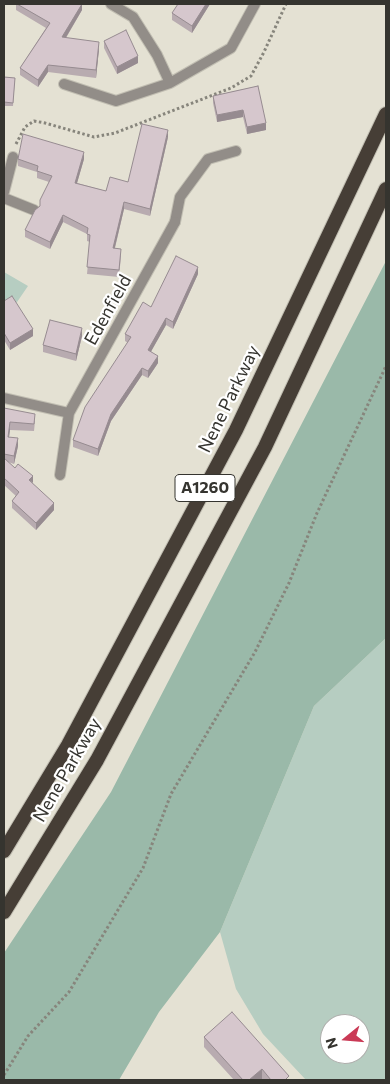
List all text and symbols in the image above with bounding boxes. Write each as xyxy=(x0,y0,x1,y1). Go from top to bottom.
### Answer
street label: Edenfield xyxy=(80,271,136,349)
street label: Nene Parkway xyxy=(194,342,264,456)
road number: A1260 xyxy=(175,474,235,502)
street label: Nene Parkway xyxy=(28,714,106,826)
north arrow xyxy=(320,1014,370,1064)
text: N xyxy=(321,1036,341,1051)

